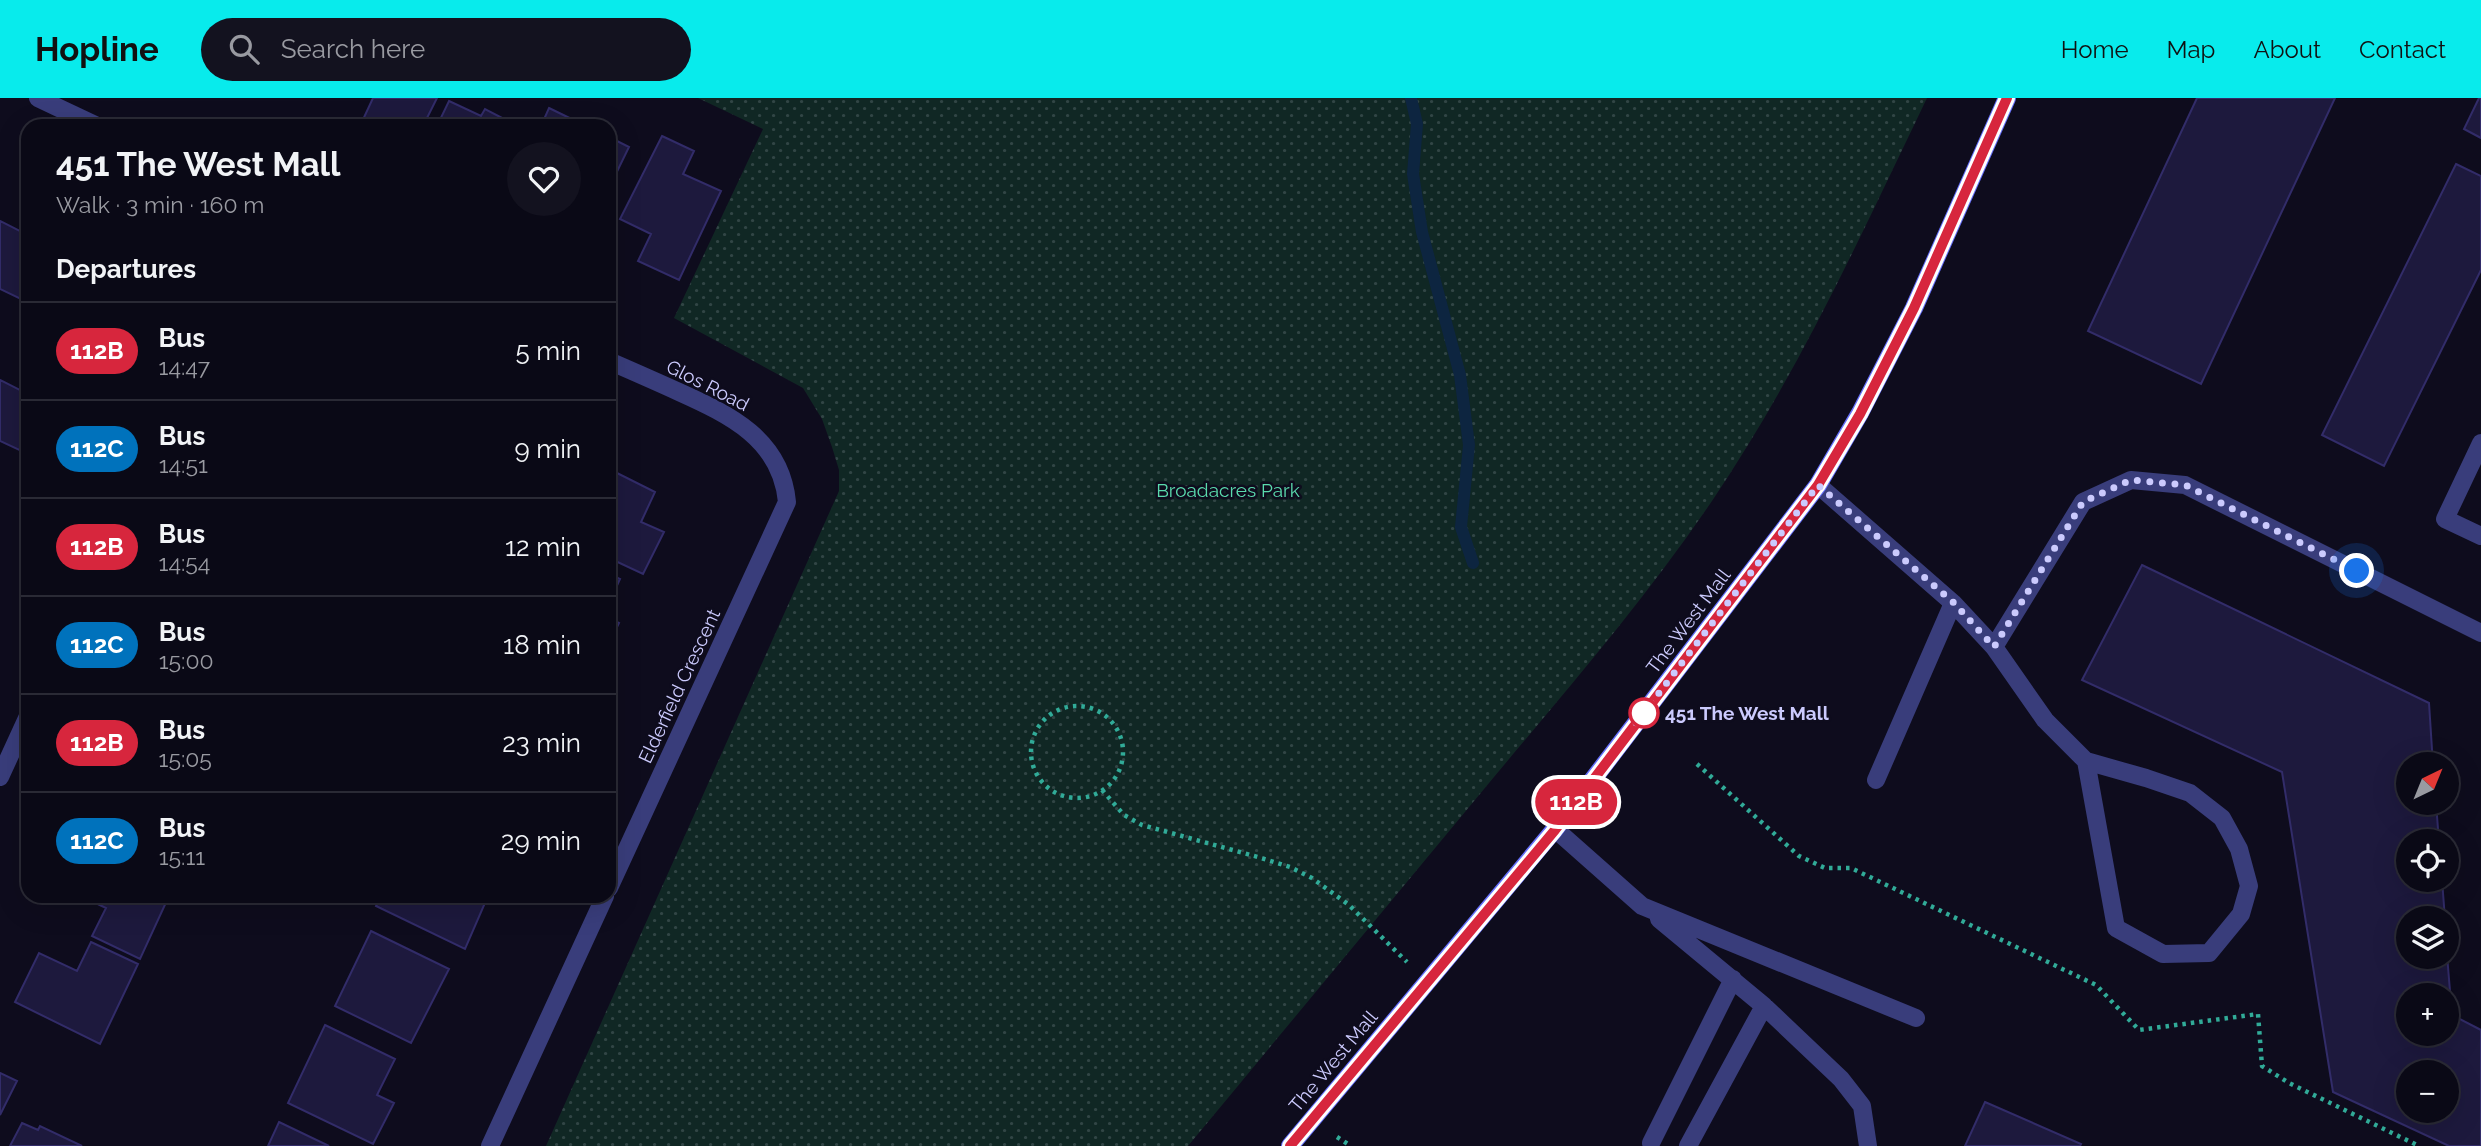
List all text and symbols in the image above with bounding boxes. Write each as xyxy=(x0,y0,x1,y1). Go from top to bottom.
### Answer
search box xyxy=(201,18,691,81)
text: Hopline xyxy=(35,30,159,69)
icon: search xyxy=(225,30,263,68)
text: Search here xyxy=(281,34,425,64)
text: Home xyxy=(2061,35,2129,64)
text: Map xyxy=(2167,35,2215,64)
text: About xyxy=(2253,35,2321,64)
text: Contact xyxy=(2359,35,2446,64)
button: heart xyxy=(507,142,581,216)
text: 451 The West Mall xyxy=(56,145,341,184)
text: Walk · 3 min · 160 m xyxy=(56,191,264,218)
text: Departures xyxy=(56,254,196,284)
text: Bus xyxy=(159,323,205,353)
text: 112B xyxy=(70,336,124,365)
text: 5 min xyxy=(515,336,581,366)
text: 14:47 xyxy=(159,353,210,380)
street label: Glos Road xyxy=(663,355,753,415)
text: Bus xyxy=(159,421,205,451)
text: 112C xyxy=(70,434,124,463)
text: 9 min xyxy=(514,434,581,464)
text: 14:51 xyxy=(159,451,208,478)
park label: Broadacres Park xyxy=(1156,479,1300,501)
text: Bus xyxy=(159,519,205,549)
text: 112B xyxy=(70,532,124,561)
text: 12 min xyxy=(505,532,581,562)
text: 14:54 xyxy=(159,549,210,576)
your location xyxy=(2339,553,2374,588)
street label: The West Mall xyxy=(1641,564,1735,678)
street label: Elderfield Crescent xyxy=(634,605,725,767)
text: Bus xyxy=(159,617,205,647)
text: 112C xyxy=(70,630,124,659)
text: 18 min xyxy=(503,630,581,660)
text: 15:00 xyxy=(159,647,214,674)
marker: 451 The West Mall xyxy=(1629,698,1659,728)
place label: 451 The West Mall xyxy=(1665,702,1830,724)
text: Bus xyxy=(159,715,205,745)
text: 112B xyxy=(70,728,124,757)
text: 23 min xyxy=(502,728,581,758)
text: 15:05 xyxy=(159,745,212,772)
north arrow xyxy=(2396,752,2459,816)
map controls xyxy=(2396,752,2459,1123)
line badge: 112B xyxy=(1527,779,1625,825)
text: 112B xyxy=(1549,787,1603,816)
text: Bus xyxy=(159,813,205,843)
text: 112C xyxy=(70,826,124,855)
text: 29 min xyxy=(501,826,581,856)
button: locate xyxy=(2396,829,2459,892)
text: 15:11 xyxy=(159,843,205,870)
button: layers xyxy=(2396,906,2459,969)
button: + xyxy=(2396,983,2459,1046)
street label: The West Mall xyxy=(1284,1005,1382,1116)
button: − xyxy=(2396,1060,2459,1123)

